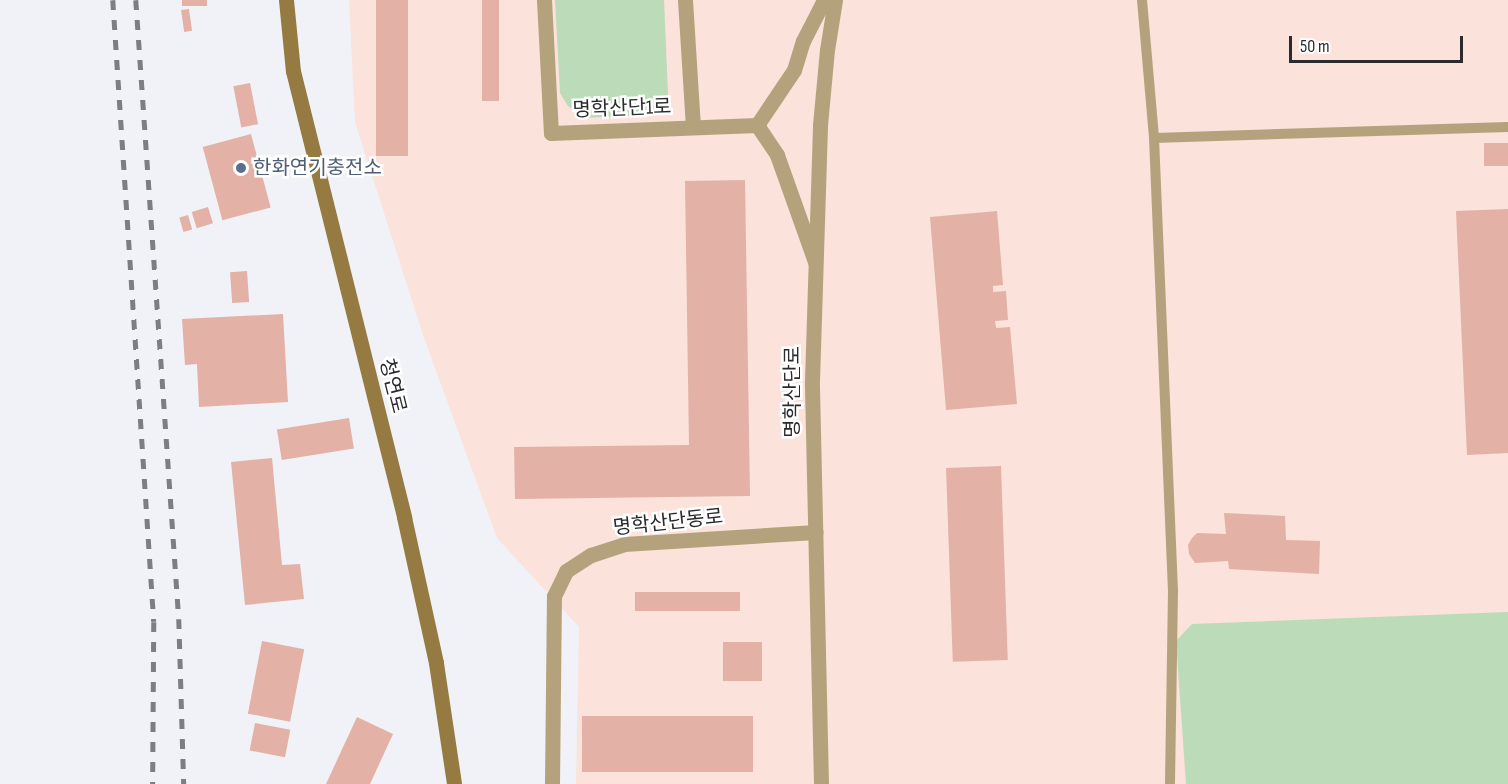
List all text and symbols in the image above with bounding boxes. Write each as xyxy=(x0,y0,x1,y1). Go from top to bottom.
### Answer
scale bar xyxy=(1292,24,1466,62)
text: 50 m xyxy=(1300,36,1330,57)
street label: 명학산단1로 xyxy=(572,95,672,123)
place label: 한화연기충전소 xyxy=(253,156,382,180)
marker: 한화연기충전소 xyxy=(234,161,248,175)
street label: 명학산단로 xyxy=(781,346,805,438)
street label: 청연로 xyxy=(374,356,410,416)
street label: 명학산단동로 xyxy=(612,505,724,541)

